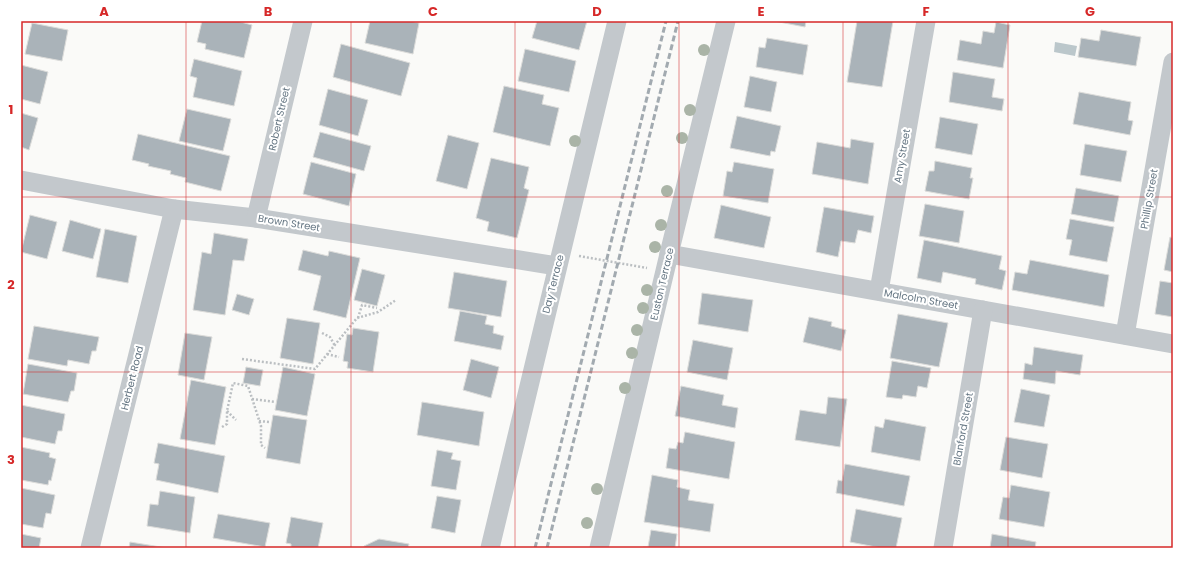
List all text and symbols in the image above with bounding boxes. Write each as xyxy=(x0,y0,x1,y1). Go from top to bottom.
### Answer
text: A xyxy=(99,2,109,21)
text: B xyxy=(264,2,273,21)
text: C xyxy=(428,2,438,21)
text: D xyxy=(592,2,602,21)
text: E xyxy=(757,2,765,21)
text: F xyxy=(922,2,930,21)
text: G xyxy=(1085,2,1095,21)
street label: Robert Street xyxy=(264,85,294,152)
text: 1 xyxy=(9,100,13,119)
street label: Amy Street xyxy=(890,127,914,184)
street label: Phillip Street xyxy=(1136,167,1162,230)
street label: Brown Street xyxy=(257,211,322,235)
street label: Euston Terrace xyxy=(646,246,678,322)
street label: Day Terrace xyxy=(538,253,568,315)
text: 2 xyxy=(7,275,15,294)
street label: Malcolm Street xyxy=(883,285,960,313)
street label: Herbert Road xyxy=(117,344,147,412)
street label: Blanford Street xyxy=(949,391,977,467)
text: 3 xyxy=(7,450,15,469)

